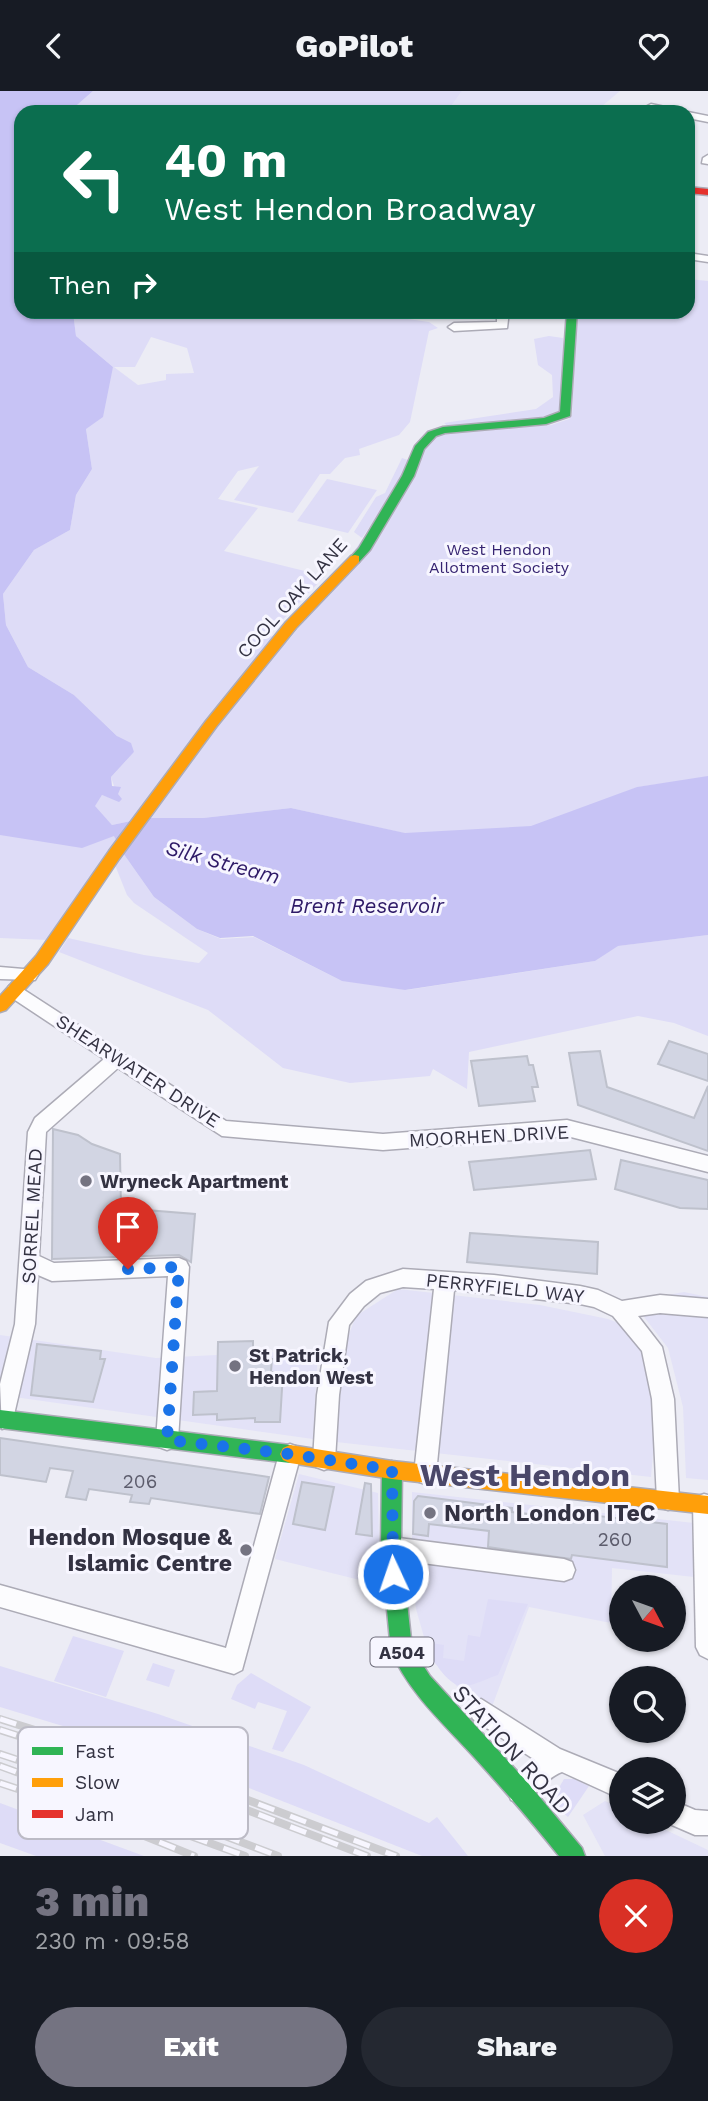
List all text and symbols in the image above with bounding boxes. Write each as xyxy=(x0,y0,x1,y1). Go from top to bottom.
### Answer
icon: back xyxy=(35,27,73,65)
text: GoPilot xyxy=(295,27,413,65)
icon: heart xyxy=(635,27,673,65)
text: 40 m xyxy=(164,131,287,189)
icon: left xyxy=(49,133,140,224)
text: West Hendon Broadway xyxy=(164,190,536,228)
icon: right xyxy=(125,266,163,304)
text: Then xyxy=(49,270,111,300)
street label: COOL OAK LANE xyxy=(232,533,352,663)
park label: West Hendon Allotment Society xyxy=(429,540,570,577)
water label: Silk Stream xyxy=(163,835,283,889)
water label: Brent Reservoir xyxy=(290,893,445,918)
street label: SHEARWATER DRIVE xyxy=(52,1009,224,1133)
street label: MOORHEN DRIVE xyxy=(408,1120,570,1152)
street label: SORREL MEAD xyxy=(17,1148,47,1284)
place label: Wryneck Apartment xyxy=(100,1170,289,1193)
marker: Wryneck Apartment xyxy=(78,1173,94,1189)
pin xyxy=(98,1197,158,1269)
icon: arrive xyxy=(109,1208,147,1246)
street label: PERRYFIELD WAY xyxy=(425,1268,585,1308)
place label: St Patrick, Hendon West xyxy=(249,1344,374,1389)
marker: St Patrick, Hendon West xyxy=(227,1358,243,1374)
district label: West Hendon xyxy=(420,1456,630,1494)
house number: 206 xyxy=(123,1470,157,1493)
place label: North London ITeC xyxy=(444,1500,656,1527)
marker: North London ITeC xyxy=(422,1505,438,1521)
place label: Hendon Mosque & Islamic Centre xyxy=(28,1524,232,1577)
house number: 260 xyxy=(598,1528,632,1551)
position arrow xyxy=(356,1537,430,1611)
marker: Hendon Mosque & Islamic Centre xyxy=(238,1542,254,1558)
north arrow xyxy=(609,1575,686,1652)
map controls xyxy=(609,1575,686,1834)
road number: A504 xyxy=(370,1637,434,1667)
button: search xyxy=(609,1666,686,1743)
street label: STATION ROAD xyxy=(447,1680,577,1820)
legend xyxy=(18,1727,248,1839)
text: Fast xyxy=(75,1740,114,1763)
button: layers xyxy=(609,1757,686,1834)
text: Slow xyxy=(75,1771,120,1794)
text: Jam xyxy=(75,1803,114,1826)
text: 3 min xyxy=(35,1877,149,1926)
button: close xyxy=(599,1879,673,1953)
text: 230 m · 09:58 xyxy=(35,1928,190,1955)
button: Exit xyxy=(35,2007,347,2087)
button: Share xyxy=(361,2007,673,2087)

